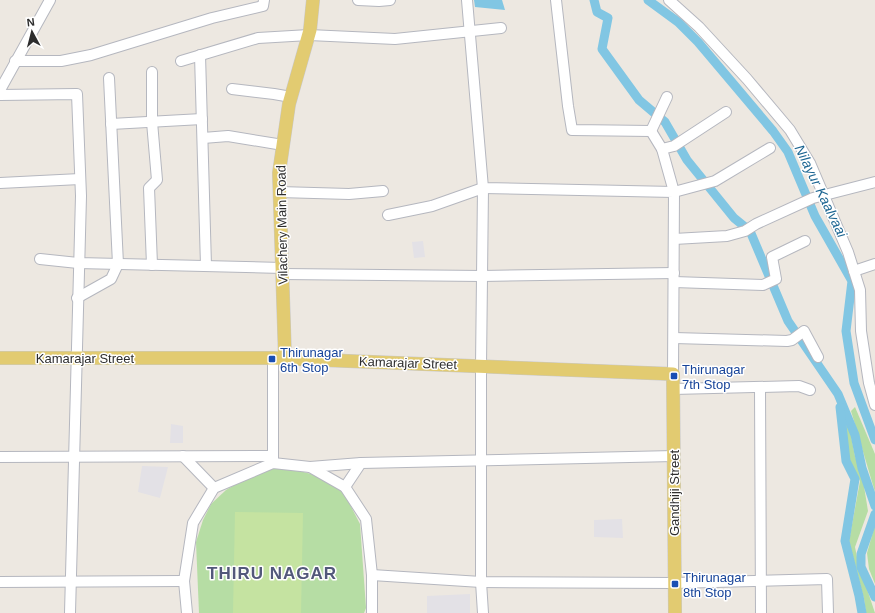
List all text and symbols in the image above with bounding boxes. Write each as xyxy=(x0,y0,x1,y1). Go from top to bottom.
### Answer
north arrow xyxy=(12,12,52,52)
text: N xyxy=(26,16,36,29)
water label: Nilayur Kaalvaai xyxy=(792,142,851,241)
street label: Vilachery Main Road xyxy=(273,165,291,285)
place label: Thirunagar 6th Stop xyxy=(280,345,344,375)
street label: Kamarajar Street xyxy=(36,351,135,366)
marker: Thirunagar 6th Stop xyxy=(267,354,277,364)
street label: Kamarajar Street xyxy=(359,354,458,372)
place label: Thirunagar 7th Stop xyxy=(682,362,746,392)
marker: Thirunagar 7th Stop xyxy=(669,371,679,381)
street label: Gandhiji Street xyxy=(667,450,682,536)
district label: THIRU NAGAR xyxy=(207,564,337,583)
place label: Thirunagar 8th Stop xyxy=(683,570,747,600)
marker: Thirunagar 8th Stop xyxy=(670,579,680,589)

